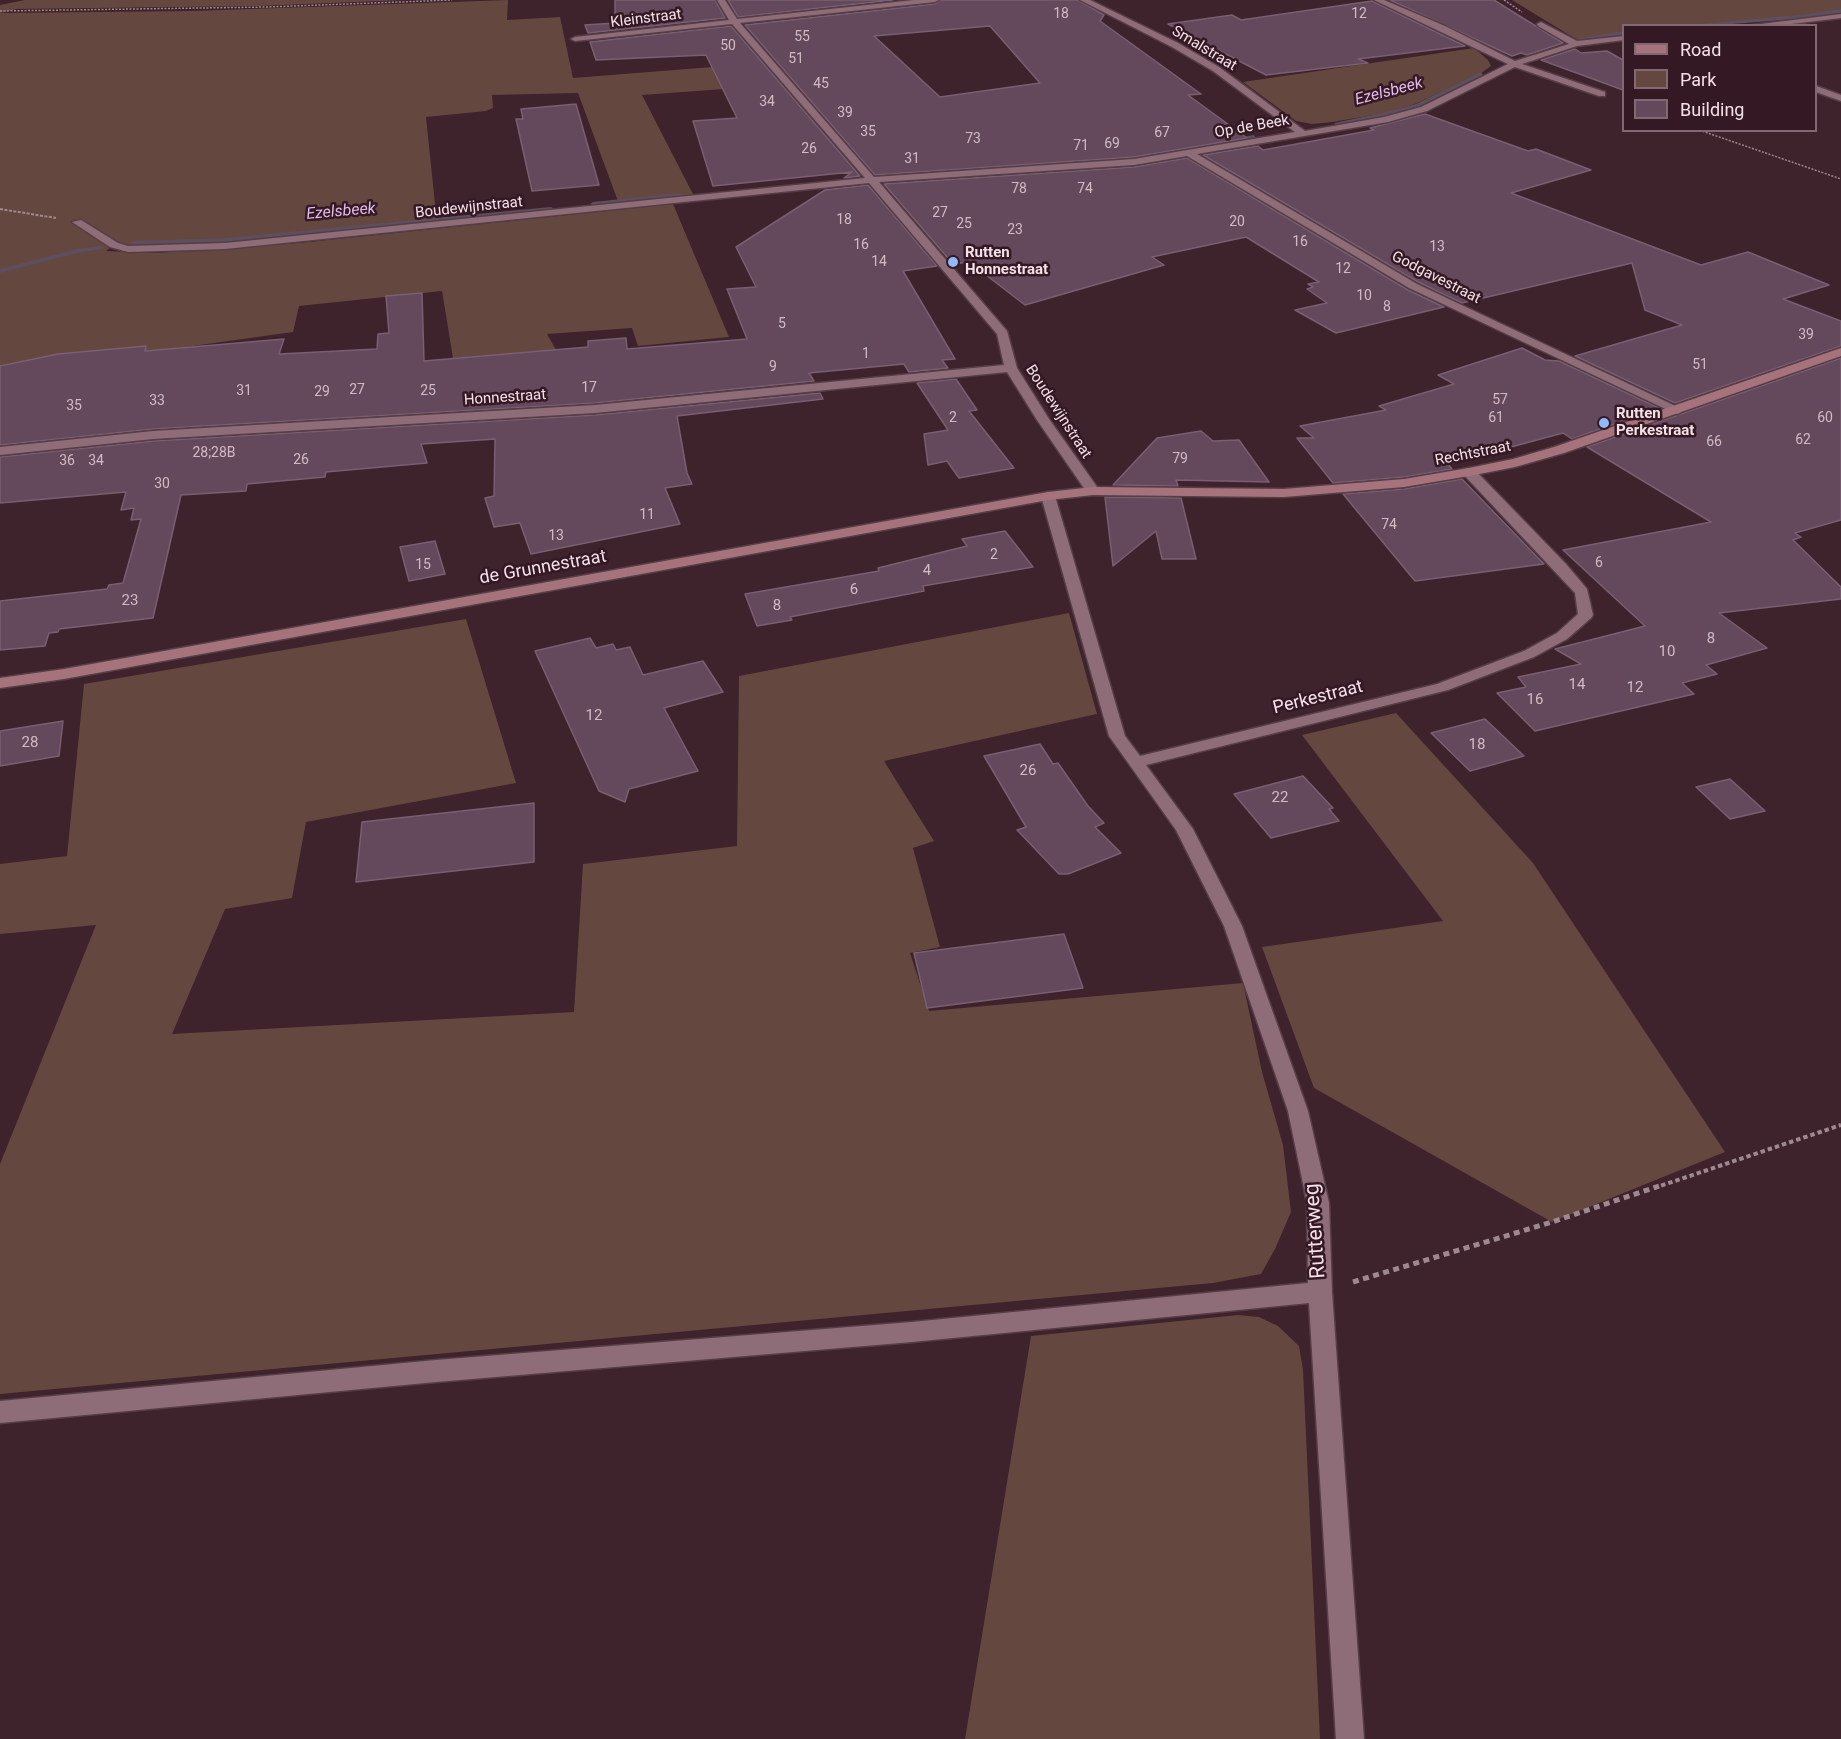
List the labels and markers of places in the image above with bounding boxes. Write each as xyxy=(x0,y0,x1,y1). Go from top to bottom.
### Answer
place label: Rutten Honnestraat xyxy=(965,244,1048,279)
marker: Rutten Honnestraat xyxy=(946,255,960,269)
place label: Rutten Perkestraat xyxy=(1616,405,1694,440)
marker: Rutten Perkestraat xyxy=(1597,416,1611,430)

